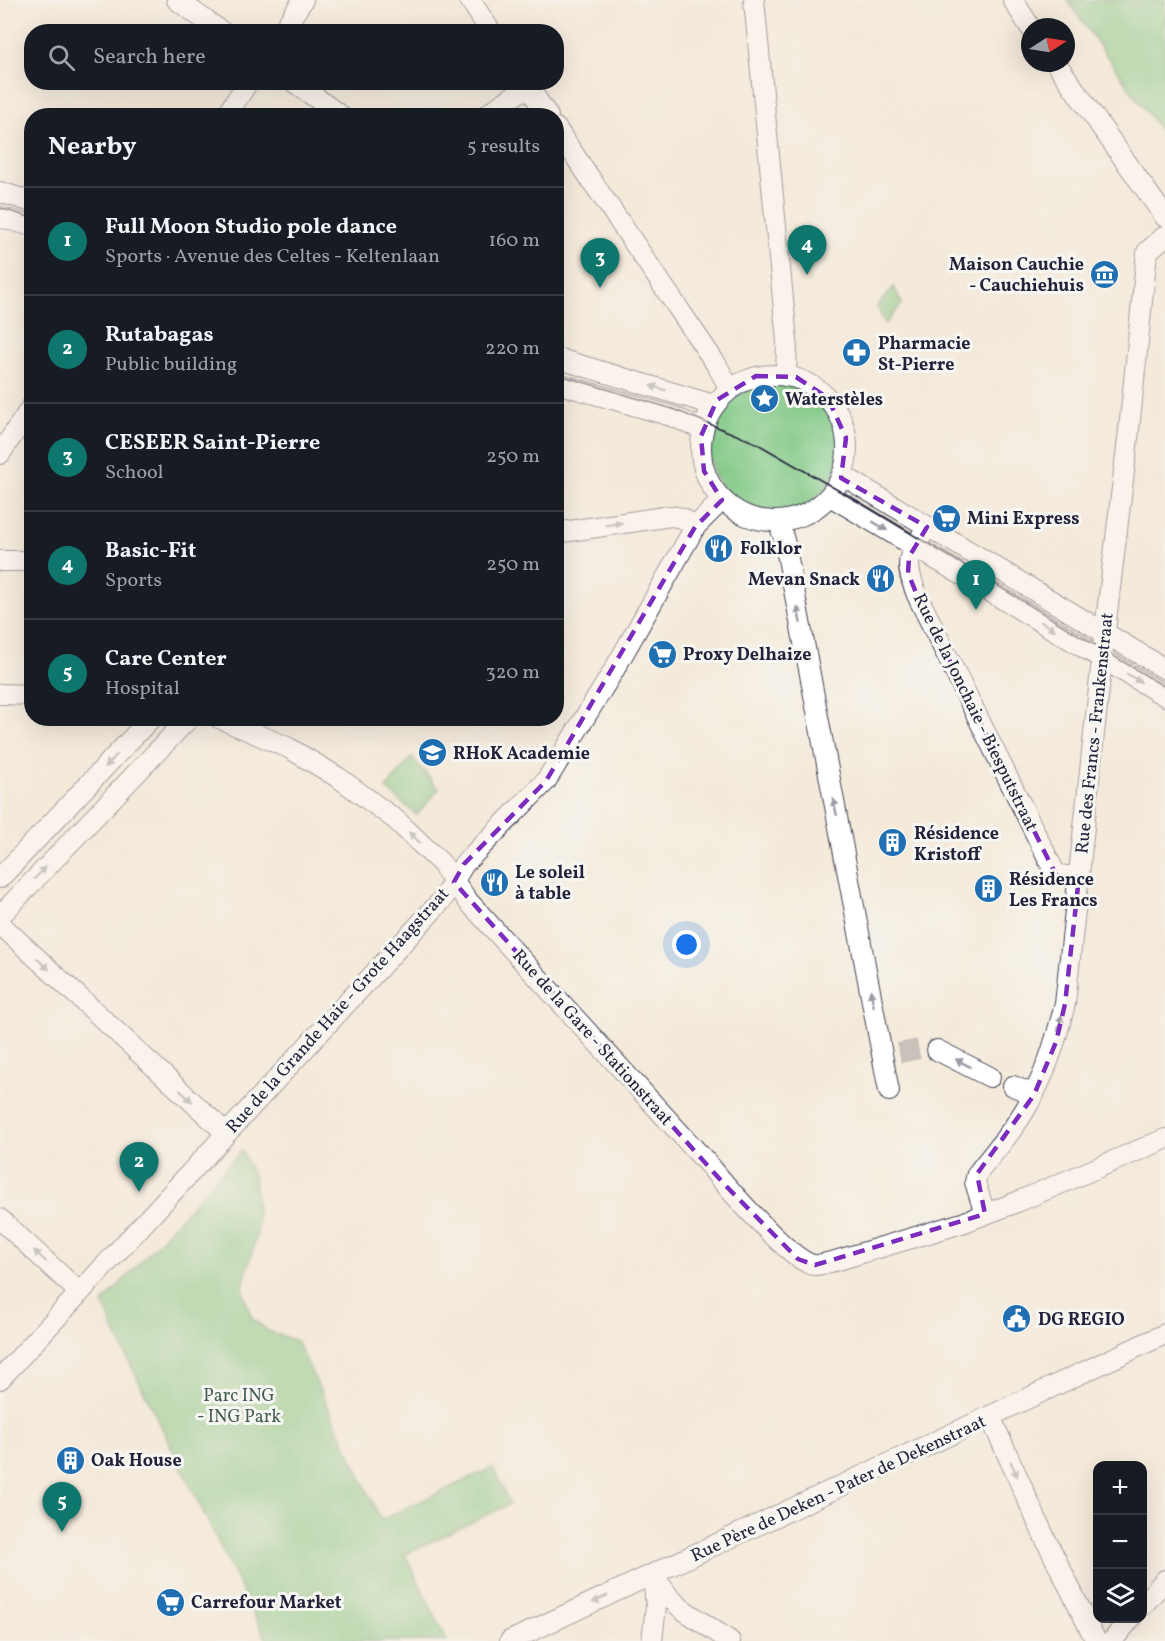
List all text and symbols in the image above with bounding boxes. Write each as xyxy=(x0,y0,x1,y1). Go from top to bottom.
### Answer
north arrow xyxy=(1021,18,1075,72)
search box xyxy=(24,24,564,90)
icon: search xyxy=(45,41,78,74)
text: Search here xyxy=(93,42,206,73)
text: Nearby xyxy=(48,129,137,165)
text: 5 results xyxy=(467,133,540,161)
text: Full Moon Studio pole dance xyxy=(105,212,397,243)
pin: 4 xyxy=(788,226,826,275)
text: 1 xyxy=(63,227,72,255)
text: 160 m xyxy=(488,227,540,255)
pin: 3 xyxy=(580,238,620,288)
text: Sports · Avenue des Celtes - Keltenlaan xyxy=(105,243,440,271)
place label: Maison Cauchie - Cauchiehuis xyxy=(949,253,1084,299)
museum icon: Maison Cauchie - Cauchiehuis xyxy=(1089,258,1121,290)
text: Rutabagas xyxy=(105,320,214,351)
place label: Pharmacie St-Pierre xyxy=(878,332,971,378)
text: 2 xyxy=(62,335,73,363)
text: 220 m xyxy=(485,335,540,363)
pharmacy icon: Pharmacie St-Pierre xyxy=(841,337,873,369)
text: Public building xyxy=(105,351,237,379)
one-way arrow xyxy=(649,383,667,392)
place icon: Waterstèles xyxy=(748,383,780,415)
place label: Waterstèles xyxy=(785,388,883,413)
text: CESEER Saint-Pierre xyxy=(105,428,320,459)
text: 3 xyxy=(62,443,73,471)
text: 250 m xyxy=(486,443,540,471)
text: School xyxy=(105,459,163,487)
supermarket icon: Mini Express xyxy=(930,502,962,534)
place label: Mini Express xyxy=(967,507,1080,532)
one-way arrow xyxy=(605,520,624,529)
one-way arrow xyxy=(872,520,888,531)
restaurant icon: Folklor xyxy=(703,532,735,564)
text: Basic-Fit xyxy=(105,536,196,567)
place label: Folklor xyxy=(740,537,802,562)
text: 4 xyxy=(61,551,74,579)
text: 250 m xyxy=(486,551,540,579)
pin: 1 xyxy=(956,560,996,610)
restaurant icon: Mevan Snack xyxy=(865,563,897,595)
text: Sports xyxy=(105,567,162,595)
place label: Mevan Snack xyxy=(748,568,860,593)
street label: Rue de la Jonchaie - Biesputstraat xyxy=(906,590,1043,836)
one-way arrow xyxy=(794,605,803,624)
street label: Rue des Francs - Frankenstraat xyxy=(1070,611,1121,855)
one-way arrow xyxy=(1040,620,1056,631)
supermarket icon: Proxy Delhaize xyxy=(646,638,678,670)
place label: Proxy Delhaize xyxy=(683,643,811,668)
text: Care Center xyxy=(105,644,227,675)
text: 5 xyxy=(63,659,72,687)
text: 320 m xyxy=(485,659,540,687)
one-way arrow xyxy=(1126,673,1143,683)
text: Hospital xyxy=(105,675,180,703)
school or university icon: RHoK Academie xyxy=(416,737,448,769)
place label: RHoK Academie xyxy=(453,742,590,767)
one-way arrow xyxy=(104,754,118,768)
one-way arrow xyxy=(830,797,839,816)
place label: Résidence Kristoff xyxy=(914,822,999,868)
building icon: Résidence Kristoff xyxy=(877,827,909,859)
one-way arrow xyxy=(408,832,422,846)
place label: Le soleil à table xyxy=(515,861,585,907)
restaurant icon: Le soleil à table xyxy=(478,866,510,898)
one-way arrow xyxy=(33,867,47,881)
place label: Résidence Les Francs xyxy=(1009,868,1098,914)
building icon: Résidence Les Francs xyxy=(972,873,1004,905)
street label: Rue de la Grande Haie - Grote Haagstraat xyxy=(221,883,455,1139)
your location xyxy=(672,930,701,959)
street label: Rue de la Gare - Stationstraat xyxy=(506,944,678,1132)
one-way arrow xyxy=(35,957,50,970)
one-way arrow xyxy=(867,988,876,1007)
one-way arrow xyxy=(1056,1014,1066,1032)
one-way arrow xyxy=(955,1059,972,1068)
one-way arrow xyxy=(179,1089,194,1103)
pin: 2 xyxy=(120,1142,158,1192)
one-way arrow xyxy=(33,1249,47,1263)
public building icon: DG REGIO xyxy=(1001,1303,1033,1335)
place label: DG REGIO xyxy=(1038,1308,1125,1333)
park label: Parc ING - ING Park xyxy=(197,1384,281,1430)
street label: Rue Père de Deken - Pater de Dekenstraat xyxy=(687,1410,990,1569)
building icon: Oak House xyxy=(54,1444,86,1476)
place label: Oak House xyxy=(91,1449,182,1474)
one-way arrow xyxy=(1010,1461,1019,1478)
map controls xyxy=(1093,1461,1147,1623)
button: + xyxy=(1093,1461,1147,1515)
pin: 5 xyxy=(42,1482,82,1532)
button: − xyxy=(1093,1515,1147,1569)
button: layers xyxy=(1093,1569,1147,1623)
supermarket icon: Carrefour Market xyxy=(154,1586,186,1618)
place label: Carrefour Market xyxy=(191,1591,342,1616)
one-way arrow xyxy=(591,1594,608,1603)

